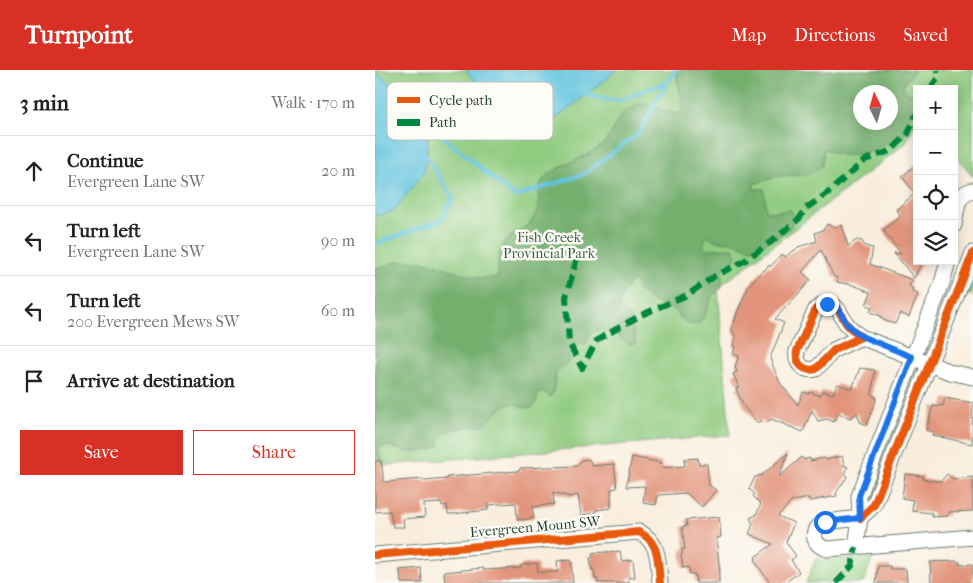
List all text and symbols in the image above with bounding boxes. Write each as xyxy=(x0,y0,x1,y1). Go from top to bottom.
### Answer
text: Turnpoint xyxy=(25,21,133,49)
text: Map xyxy=(732,25,766,46)
text: Directions xyxy=(794,25,875,46)
text: Saved xyxy=(903,25,948,46)
legend xyxy=(387,82,553,140)
north arrow xyxy=(853,85,898,130)
map controls xyxy=(913,85,958,265)
button: + xyxy=(913,85,958,130)
text: 3 min xyxy=(20,91,69,115)
text: Cycle path xyxy=(429,92,493,109)
text: Walk · 170 m xyxy=(271,93,355,112)
text: Path xyxy=(429,114,457,131)
button: − xyxy=(913,130,958,175)
text: Continue xyxy=(67,150,143,172)
icon: ahead xyxy=(20,157,48,185)
text: 20 m xyxy=(321,161,355,180)
text: Evergreen Lane SW xyxy=(67,172,204,191)
button: locate xyxy=(913,175,958,220)
text: Turn left xyxy=(67,220,141,242)
button: layers xyxy=(913,220,958,265)
icon: left xyxy=(20,227,48,255)
park label: Fish Creek Provincial Park xyxy=(503,229,596,262)
text: 90 m xyxy=(321,231,355,250)
text: Evergreen Lane SW xyxy=(67,242,204,261)
text: Turn left xyxy=(67,290,141,312)
route end xyxy=(816,293,839,316)
icon: left xyxy=(20,297,48,325)
text: 60 m xyxy=(321,301,355,320)
text: 200 Evergreen Mews SW xyxy=(67,312,240,331)
icon: arrive xyxy=(20,367,48,395)
text: Arrive at destination xyxy=(67,370,235,392)
button: Save xyxy=(20,430,183,475)
button: Share xyxy=(193,430,355,475)
route start xyxy=(814,511,837,534)
street label: Evergreen Mount SW xyxy=(469,513,602,541)

